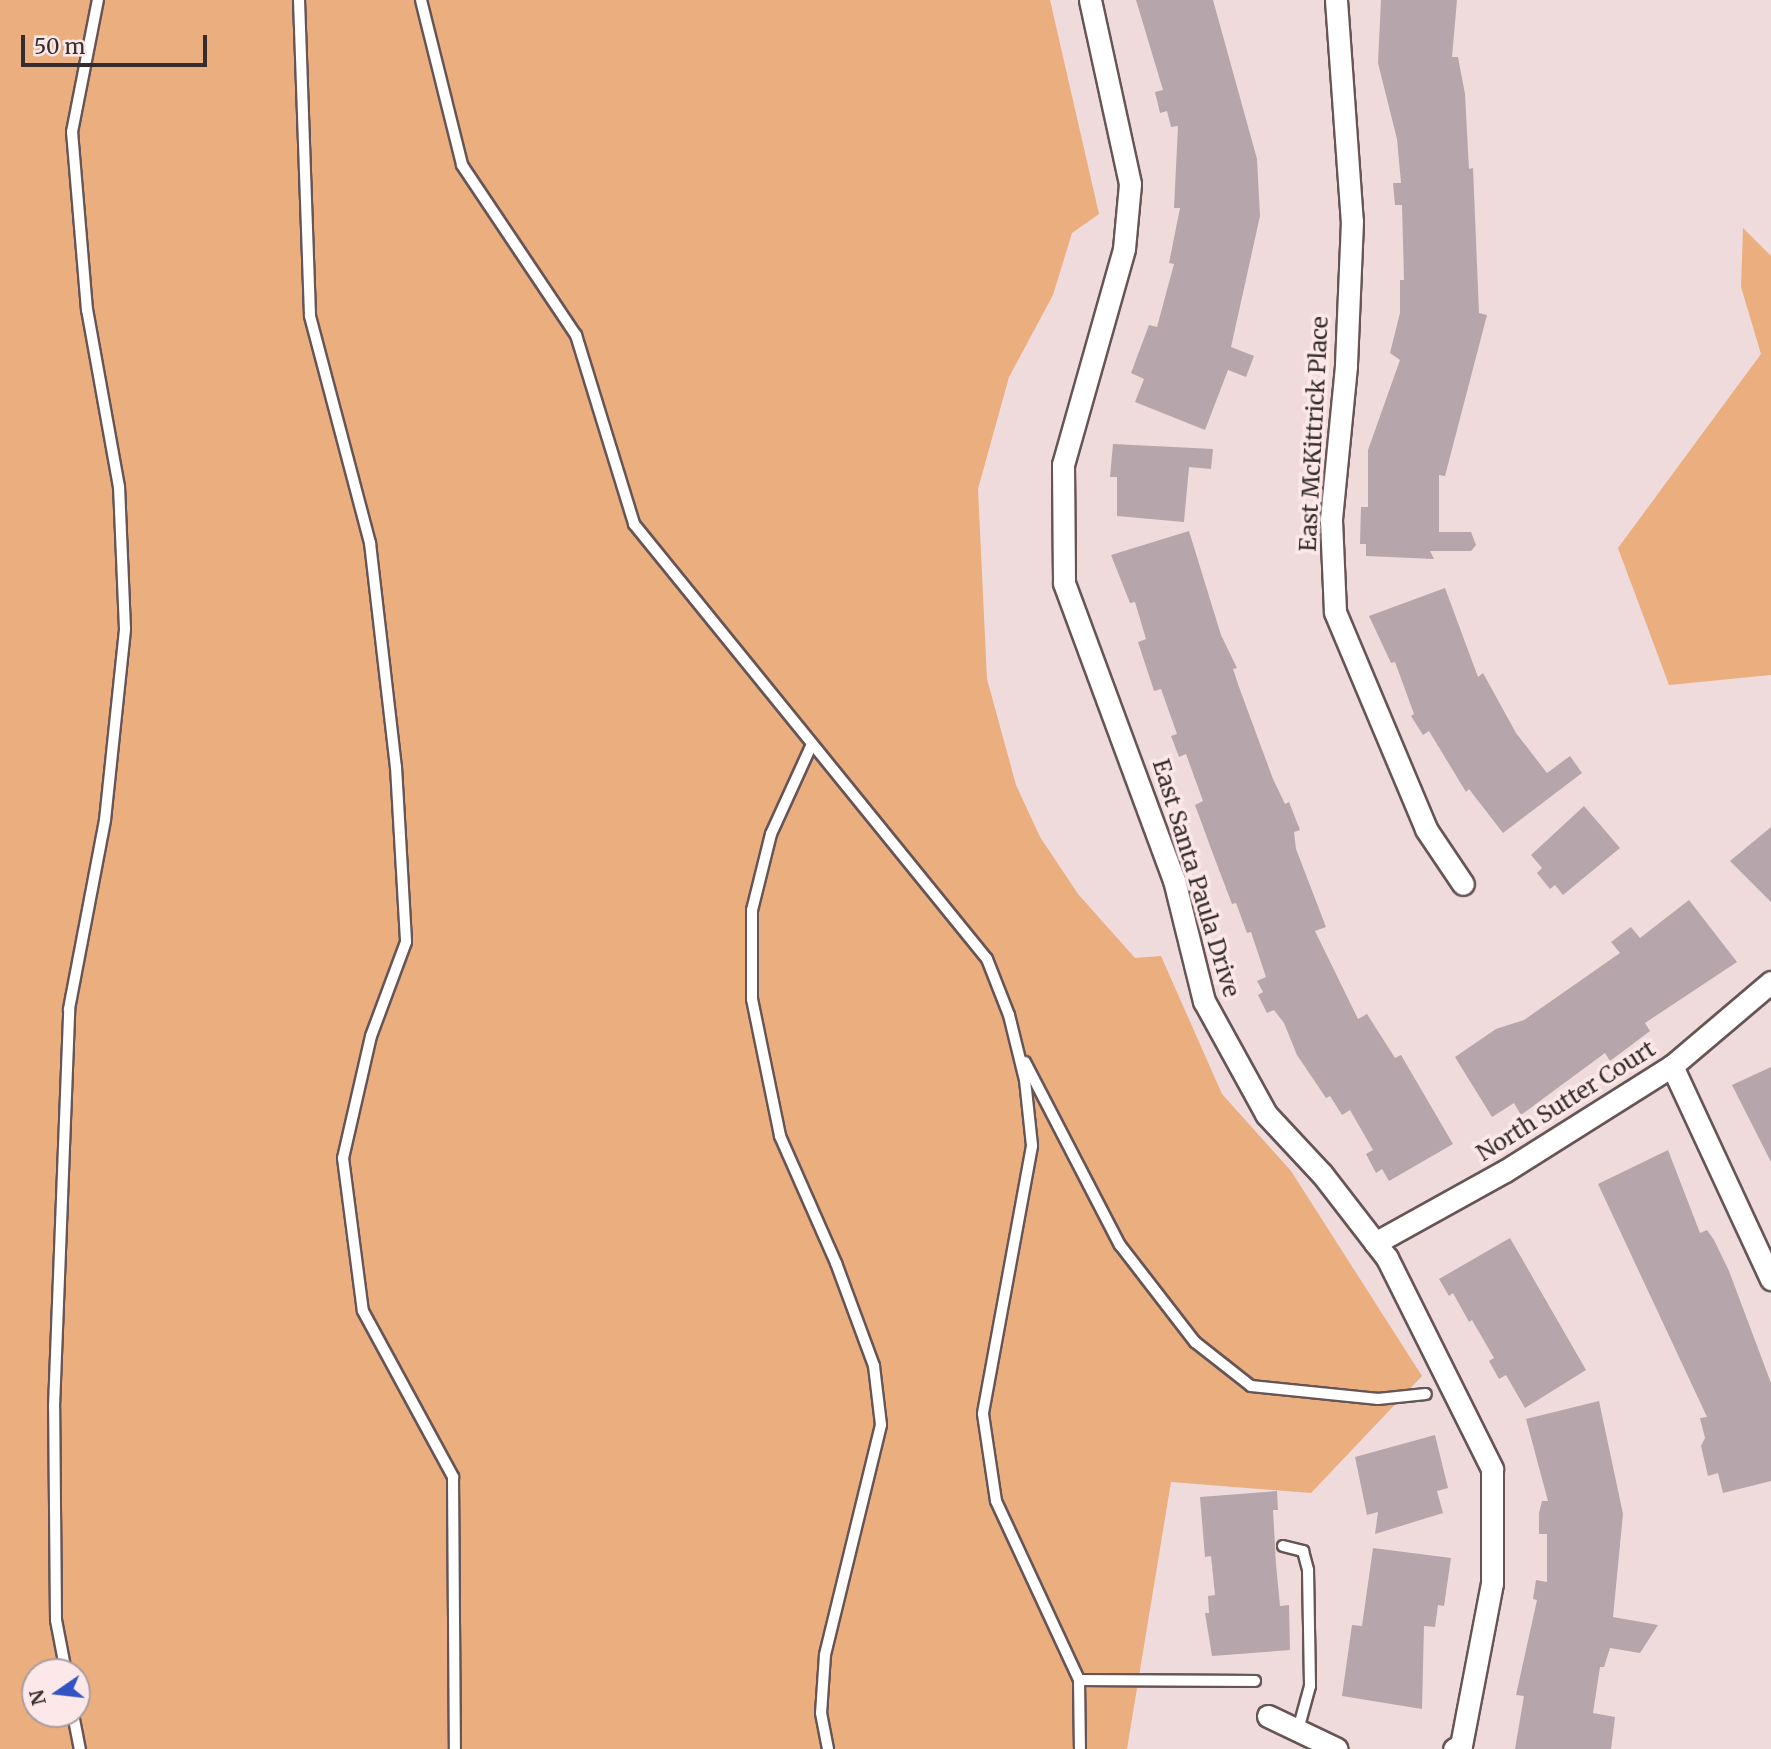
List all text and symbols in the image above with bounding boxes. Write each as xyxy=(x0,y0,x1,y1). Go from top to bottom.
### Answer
scale bar xyxy=(24,21,210,65)
text: 50 m xyxy=(34,33,85,60)
street label: East McKittrick Place xyxy=(1294,316,1334,552)
street label: East Santa Paula Drive xyxy=(1147,756,1245,1000)
street label: North Sutter Court xyxy=(1472,1035,1660,1167)
north arrow xyxy=(21,1658,91,1728)
text: N xyxy=(24,1687,51,1708)

